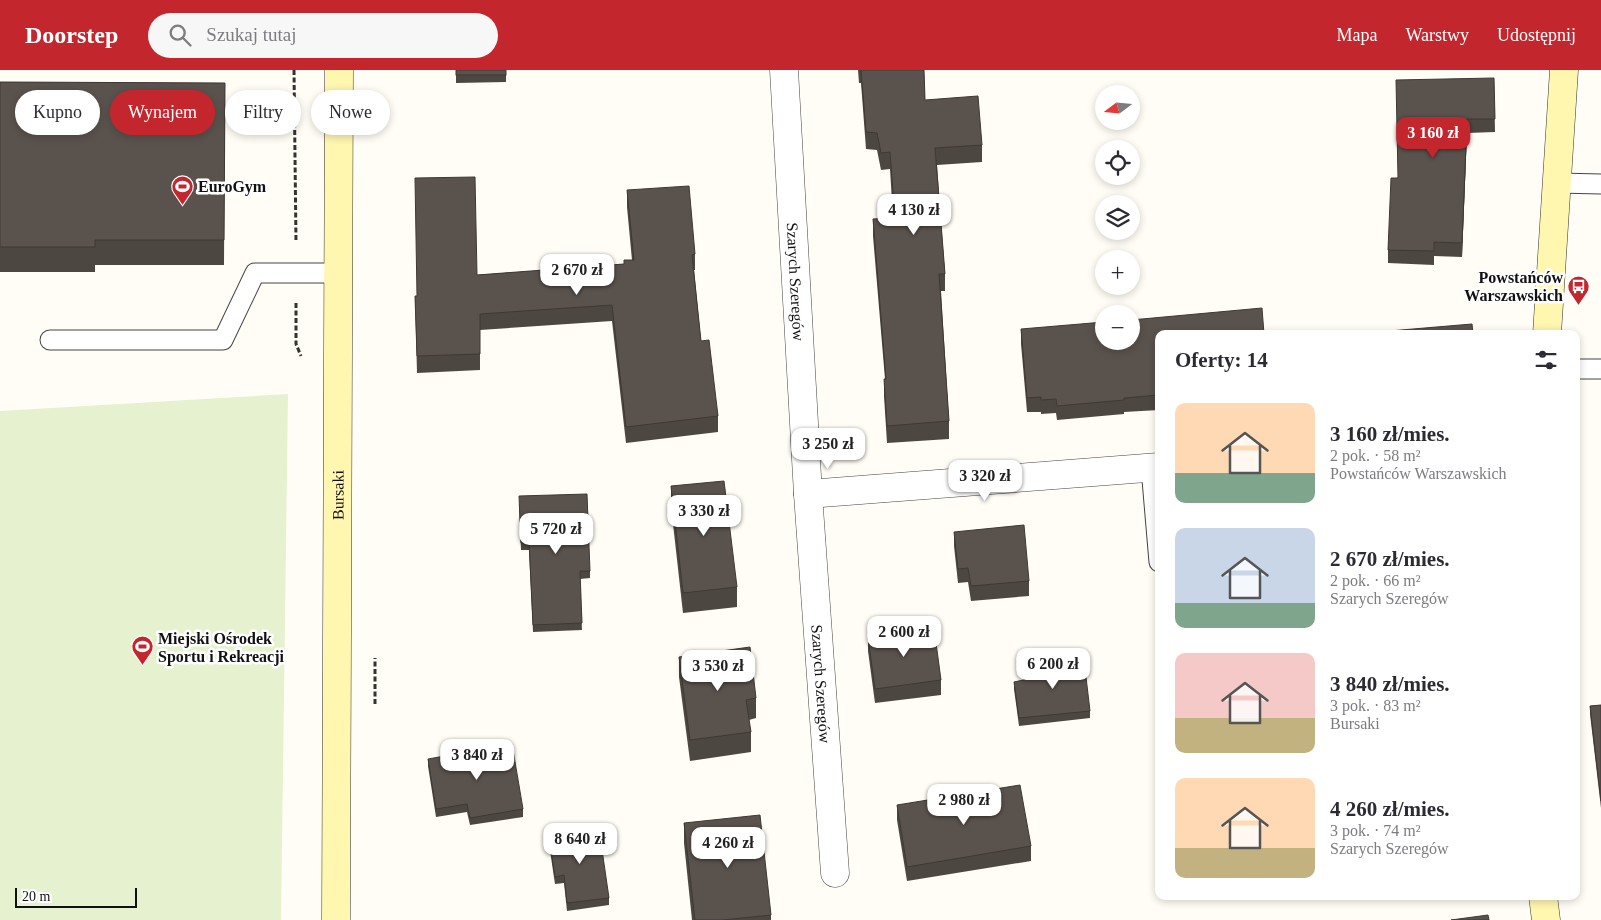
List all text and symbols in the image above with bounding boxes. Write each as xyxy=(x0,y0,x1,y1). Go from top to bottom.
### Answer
search box xyxy=(148,13,498,58)
icon: search xyxy=(166,21,194,49)
text: Doorstep xyxy=(25,22,118,48)
text: Szukaj tutaj xyxy=(206,24,297,45)
text: Mapa xyxy=(1336,25,1377,45)
text: Warstwy xyxy=(1405,25,1469,45)
text: Udostępnij xyxy=(1497,25,1576,45)
north arrow xyxy=(1095,85,1140,130)
map controls xyxy=(1095,85,1140,350)
chip: Kupno xyxy=(15,90,100,135)
chip: Wynajem xyxy=(110,90,215,135)
chip: Filtry xyxy=(225,90,301,135)
chip: Nowe xyxy=(311,90,390,135)
pin: 3 160 zł xyxy=(1381,116,1485,159)
text: 3 160 zł xyxy=(1407,124,1459,141)
button: locate xyxy=(1095,140,1140,185)
sports icon: EuroGym xyxy=(170,174,194,205)
place label: EuroGym xyxy=(198,178,267,196)
pin: 4 130 zł xyxy=(862,194,966,236)
button: layers xyxy=(1095,195,1140,240)
text: 4 130 zł xyxy=(888,201,940,218)
street label: Szarych Szeregów xyxy=(784,222,807,342)
button: + xyxy=(1095,250,1140,295)
pin: 2 670 zł xyxy=(525,254,629,296)
text: 2 670 zł xyxy=(551,261,603,278)
place label: Powstańców Warszawskich xyxy=(1464,269,1563,304)
bus stop icon: Powstańców Warszawskich xyxy=(1567,274,1591,305)
button: − xyxy=(1095,305,1140,350)
icon: filters xyxy=(1532,346,1560,374)
text: Oferty: 14 xyxy=(1175,348,1268,372)
text: 3 160 zł/mies. xyxy=(1330,422,1450,446)
icon: home xyxy=(1215,423,1275,483)
pin: 3 250 zł xyxy=(776,428,880,470)
text: 3 250 zł xyxy=(802,435,854,452)
text: 2 pok. · 58 m² xyxy=(1330,447,1421,464)
pin: 3 320 zł xyxy=(933,460,1037,502)
text: Powstańców Warszawskich xyxy=(1330,465,1507,482)
text: 3 320 zł xyxy=(959,467,1011,484)
street label: Bursaki xyxy=(329,470,347,520)
pin: 3 330 zł xyxy=(652,494,756,537)
text: 3 330 zł xyxy=(678,502,730,519)
pin: 5 720 zł xyxy=(504,512,608,555)
text: 5 720 zł xyxy=(530,520,582,537)
text: 2 670 zł/mies. xyxy=(1330,547,1450,571)
icon: home xyxy=(1215,548,1275,608)
text: 2 pok. · 66 m² xyxy=(1330,572,1421,589)
text: Szarych Szeregów xyxy=(1330,590,1449,607)
pin: 2 600 zł xyxy=(852,616,956,658)
text: 2 600 zł xyxy=(878,623,930,640)
street label: Szarych Szeregów xyxy=(808,624,834,744)
place label: Miejski Ośrodek Sportu i Rekreacji xyxy=(158,630,284,666)
sports icon: Miejski Ośrodek Sportu i Rekreacji xyxy=(130,635,154,666)
pin: 6 200 zł xyxy=(1001,648,1105,690)
pin: 3 530 zł xyxy=(666,650,770,692)
text: 6 200 zł xyxy=(1027,655,1079,672)
text: 3 530 zł xyxy=(692,657,744,674)
text: 3 840 zł/mies. xyxy=(1330,672,1450,696)
icon: home xyxy=(1215,673,1275,733)
text: 3 pok. · 83 m² xyxy=(1330,697,1421,714)
text: Bursaki xyxy=(1330,715,1380,732)
pin: 3 840 zł xyxy=(425,738,529,781)
text: 3 840 zł xyxy=(451,746,503,763)
pin: 2 980 zł xyxy=(912,784,1016,826)
text: 2 980 zł xyxy=(938,791,990,808)
text: 4 260 zł/mies. xyxy=(1330,797,1450,821)
icon: home xyxy=(1215,798,1275,858)
pin: 8 640 zł xyxy=(528,822,632,865)
text: 3 pok. · 74 m² xyxy=(1330,822,1421,839)
pin: 4 260 zł xyxy=(676,826,780,869)
text: 8 640 zł xyxy=(554,830,606,847)
text: 4 260 zł xyxy=(702,834,754,851)
text: Szarych Szeregów xyxy=(1330,840,1449,857)
scale bar xyxy=(15,885,138,908)
text: 20 m xyxy=(22,889,50,904)

